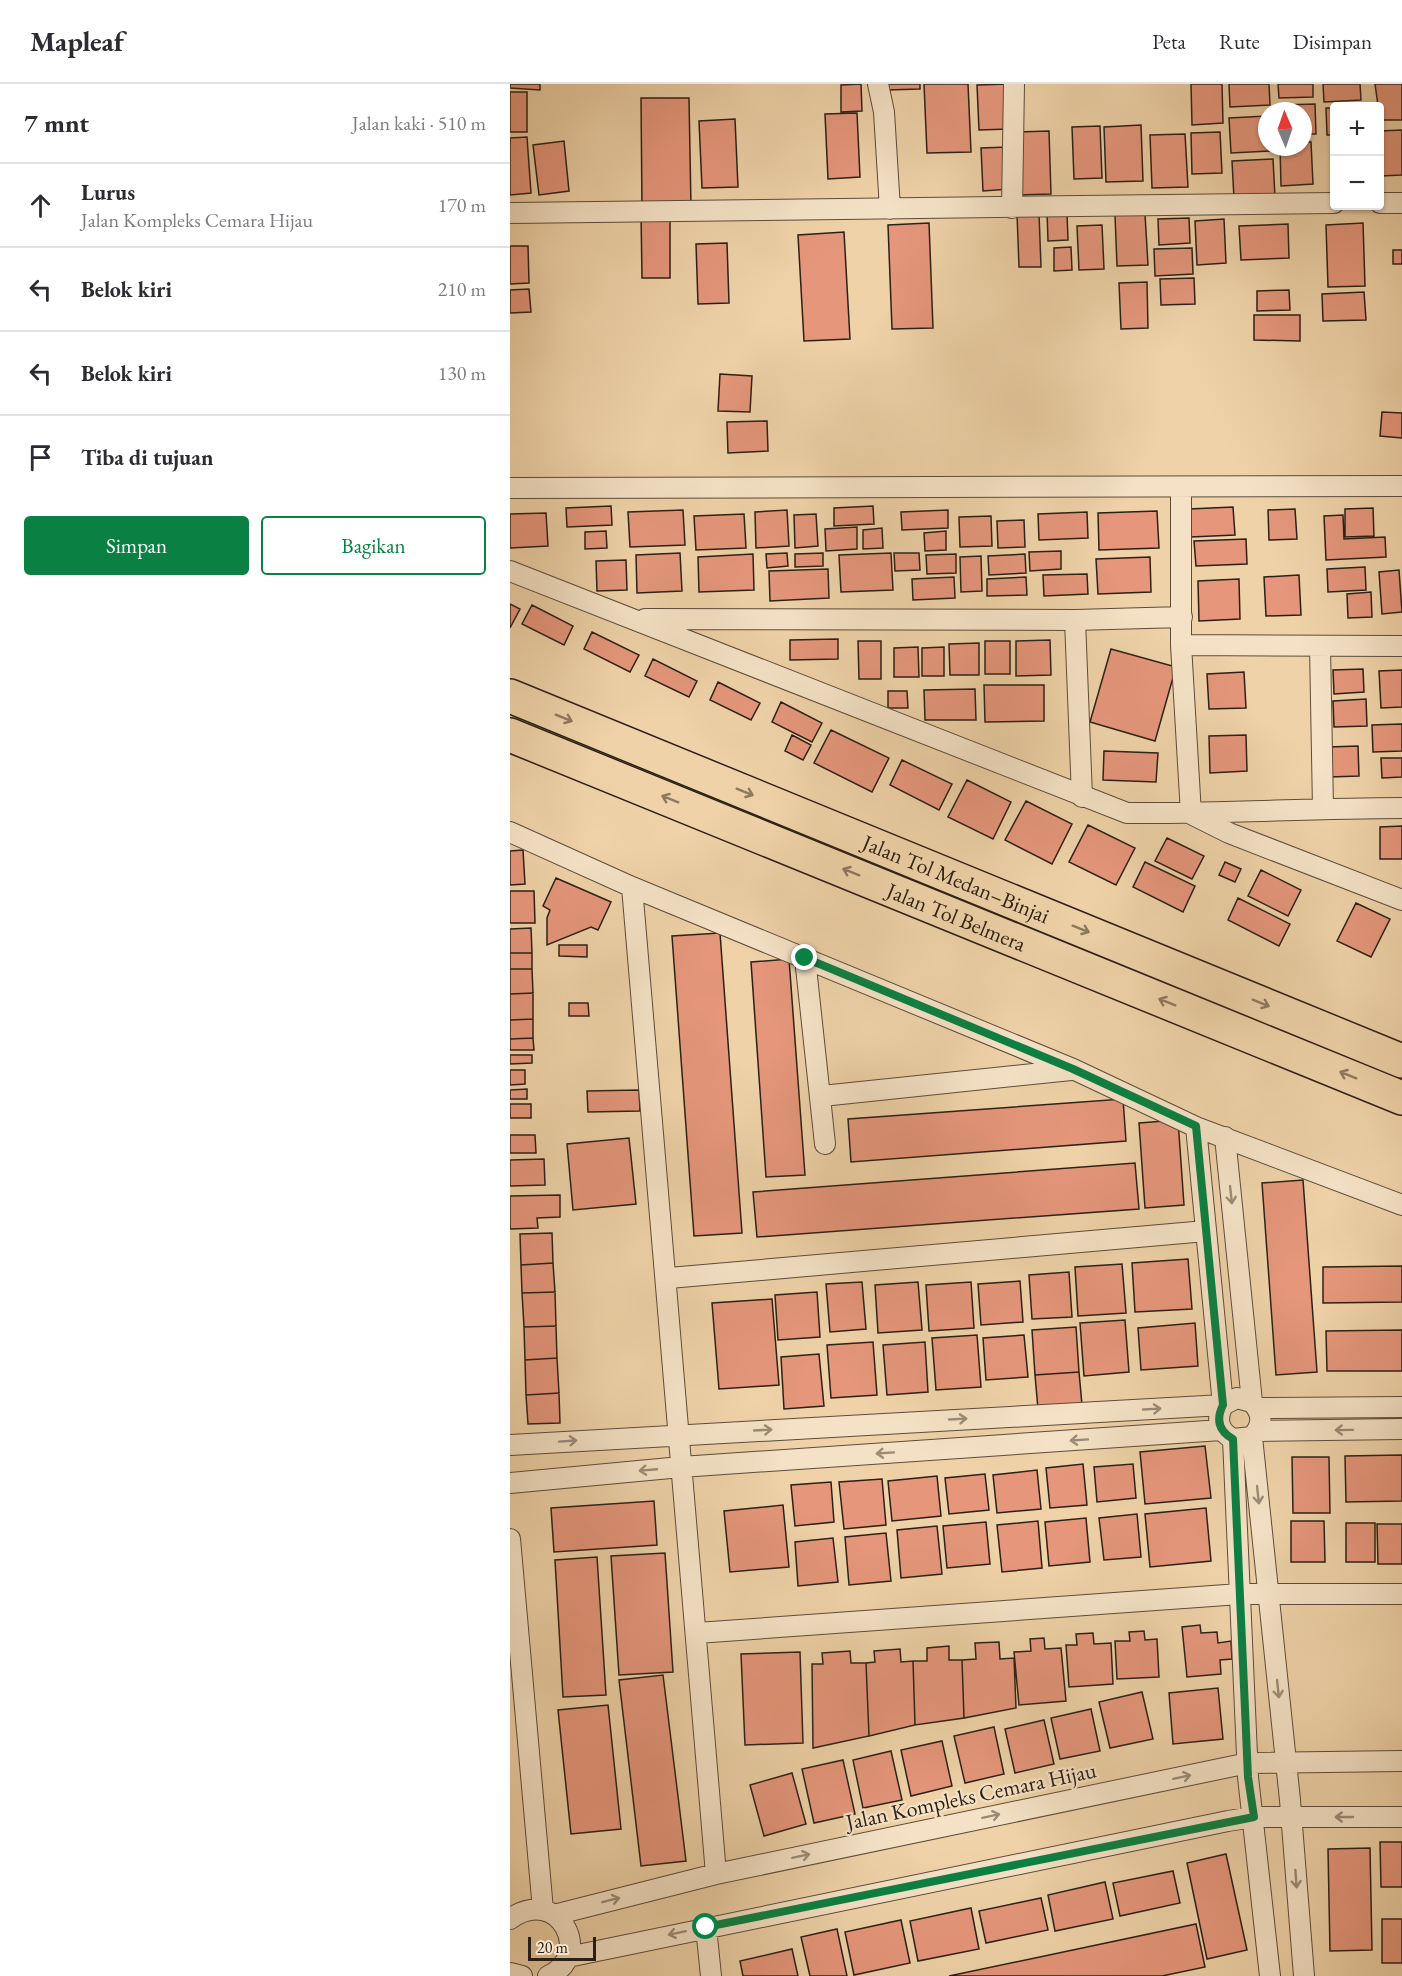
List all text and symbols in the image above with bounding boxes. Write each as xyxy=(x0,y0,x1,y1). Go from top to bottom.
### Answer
text: Mapleaf xyxy=(30,23,124,59)
text: Peta xyxy=(1152,28,1186,55)
text: Rute xyxy=(1219,28,1260,55)
text: Disimpan xyxy=(1293,28,1372,55)
north arrow xyxy=(1258,102,1312,156)
map controls xyxy=(1330,102,1384,210)
button: + xyxy=(1330,102,1384,156)
text: 7 mnt xyxy=(24,106,89,140)
text: Jalan kaki · 510 m xyxy=(352,110,486,136)
button: − xyxy=(1330,156,1384,210)
text: Lurus xyxy=(81,178,135,207)
icon: ahead xyxy=(24,189,57,222)
text: 170 m xyxy=(438,192,486,218)
text: Jalan Kompleks Cemara Hijau xyxy=(81,207,313,233)
icon: left xyxy=(24,273,57,306)
text: Belok kiri xyxy=(81,275,172,304)
text: 210 m xyxy=(438,276,486,302)
icon: left xyxy=(24,357,57,390)
text: Belok kiri xyxy=(81,359,172,388)
text: 130 m xyxy=(438,360,486,386)
icon: arrive xyxy=(24,441,57,474)
text: Tiba di tujuan xyxy=(81,443,213,472)
button: Simpan xyxy=(24,516,249,575)
button: Bagikan xyxy=(261,516,486,575)
one-way arrow xyxy=(554,713,573,724)
one-way arrow xyxy=(735,787,754,798)
one-way arrow xyxy=(661,793,680,804)
street label: Jalan Tol Medan–Binjai xyxy=(856,827,1054,930)
one-way arrow xyxy=(842,866,861,877)
street label: Jalan Tol Belmera xyxy=(881,875,1031,958)
one-way arrow xyxy=(1071,924,1090,935)
route end xyxy=(791,944,817,970)
one-way arrow xyxy=(1159,996,1177,1007)
one-way arrow xyxy=(1252,998,1270,1009)
one-way arrow xyxy=(1339,1069,1358,1080)
one-way arrow xyxy=(1226,1185,1237,1205)
one-way arrow xyxy=(1142,1403,1162,1414)
one-way arrow xyxy=(947,1414,967,1425)
one-way arrow xyxy=(753,1424,773,1435)
one-way arrow xyxy=(1334,1424,1354,1435)
one-way arrow xyxy=(1070,1435,1090,1446)
one-way arrow xyxy=(558,1436,578,1447)
one-way arrow xyxy=(875,1448,895,1459)
one-way arrow xyxy=(639,1465,659,1476)
one-way arrow xyxy=(1253,1485,1264,1504)
one-way arrow xyxy=(1273,1678,1284,1698)
street label: Jalan Kompleks Cemara Hijau xyxy=(841,1755,1099,1837)
one-way arrow xyxy=(1173,1770,1192,1782)
one-way arrow xyxy=(982,1810,1001,1822)
one-way arrow xyxy=(1334,1811,1354,1823)
one-way arrow xyxy=(790,1850,810,1861)
one-way arrow xyxy=(1291,1868,1302,1888)
one-way arrow xyxy=(601,1894,620,1906)
route start xyxy=(692,1913,718,1939)
one-way arrow xyxy=(668,1928,687,1940)
scale bar xyxy=(528,1934,596,1962)
text: 20 m xyxy=(537,1937,568,1958)

